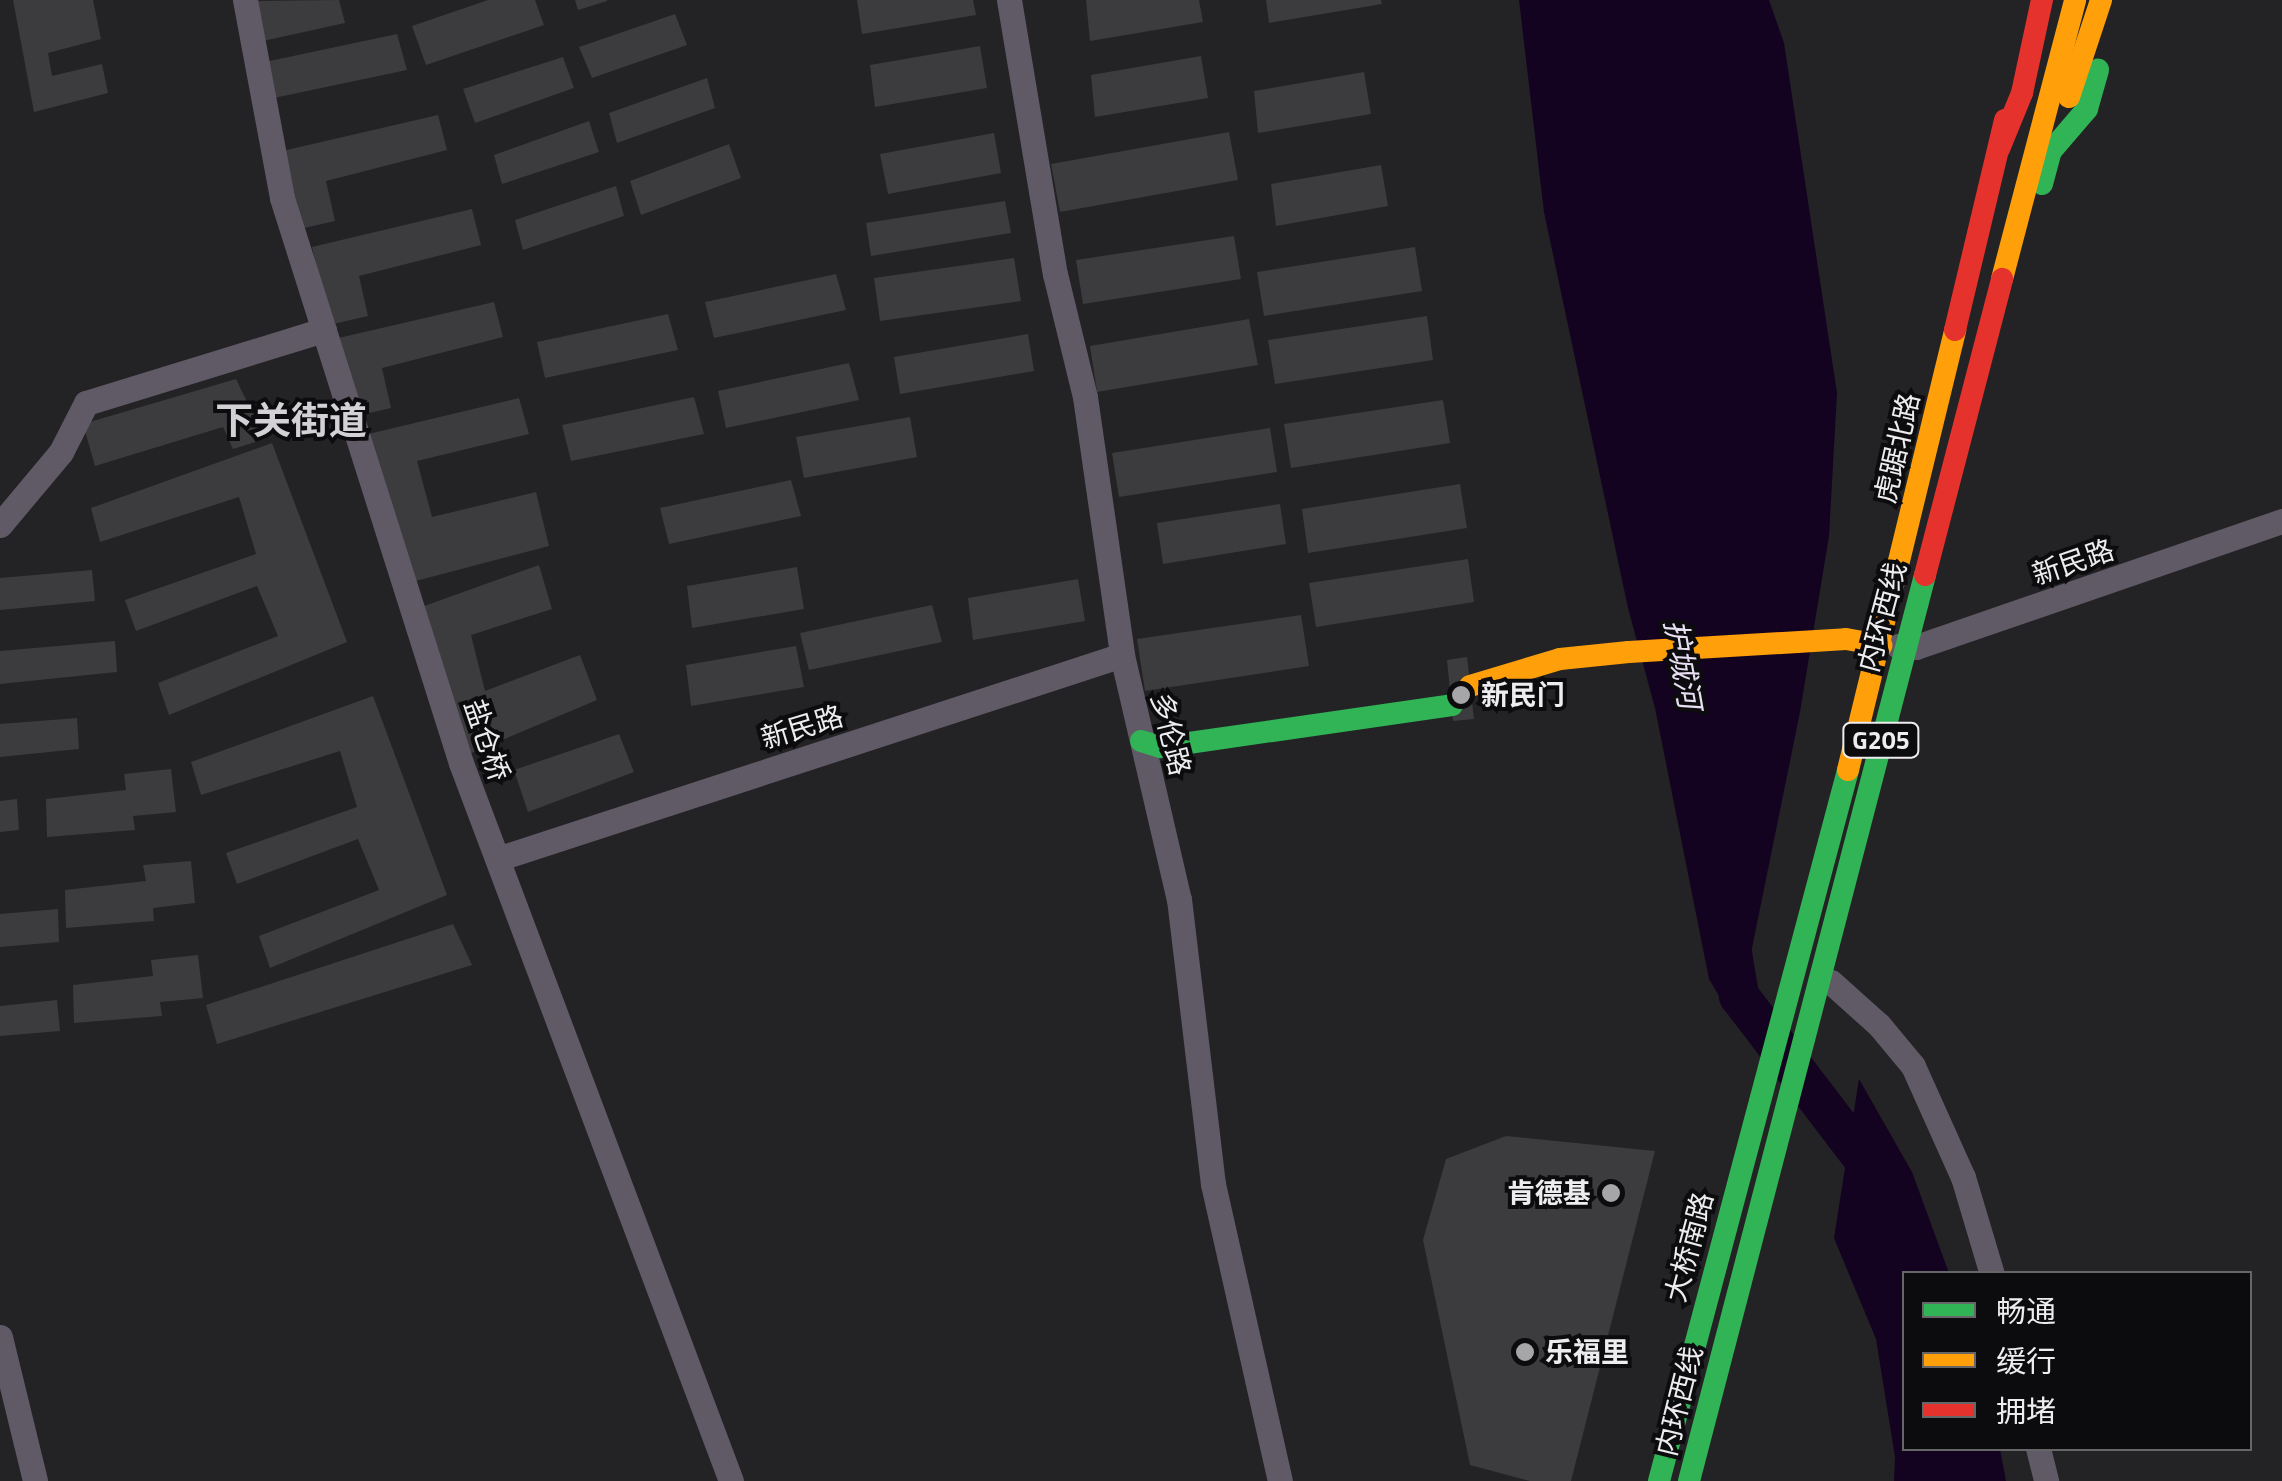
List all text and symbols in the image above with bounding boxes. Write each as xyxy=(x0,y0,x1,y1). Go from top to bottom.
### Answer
street label: 虎踞北路 xyxy=(1868,390,1926,506)
district label: 下关街道 xyxy=(215,398,367,444)
street label: 新民路 xyxy=(2028,532,2118,592)
street label: 内环西线 xyxy=(1851,559,1913,675)
water label: 护城河 xyxy=(1657,617,1709,711)
place label: 新民门 xyxy=(1481,678,1565,712)
marker: 新民门 xyxy=(1450,684,1472,706)
street label: 多伦路 xyxy=(1145,689,1197,779)
street label: 盐仓桥 xyxy=(457,695,517,785)
street label: 新民路 xyxy=(757,699,847,755)
road number: G205 xyxy=(1841,720,1921,760)
place label: 肯德基 xyxy=(1507,1176,1591,1210)
marker: 肯德基 xyxy=(1600,1182,1622,1204)
street label: 大桥南路 xyxy=(1658,1189,1720,1305)
legend xyxy=(1902,1271,2252,1451)
text: 畅通 xyxy=(1996,1288,2056,1334)
place label: 乐福里 xyxy=(1545,1335,1629,1369)
text: 缓行 xyxy=(1996,1338,2056,1384)
marker: 乐福里 xyxy=(1514,1341,1536,1363)
street label: 内环西线 xyxy=(1649,1343,1709,1459)
text: 拥堵 xyxy=(1996,1388,2056,1434)

